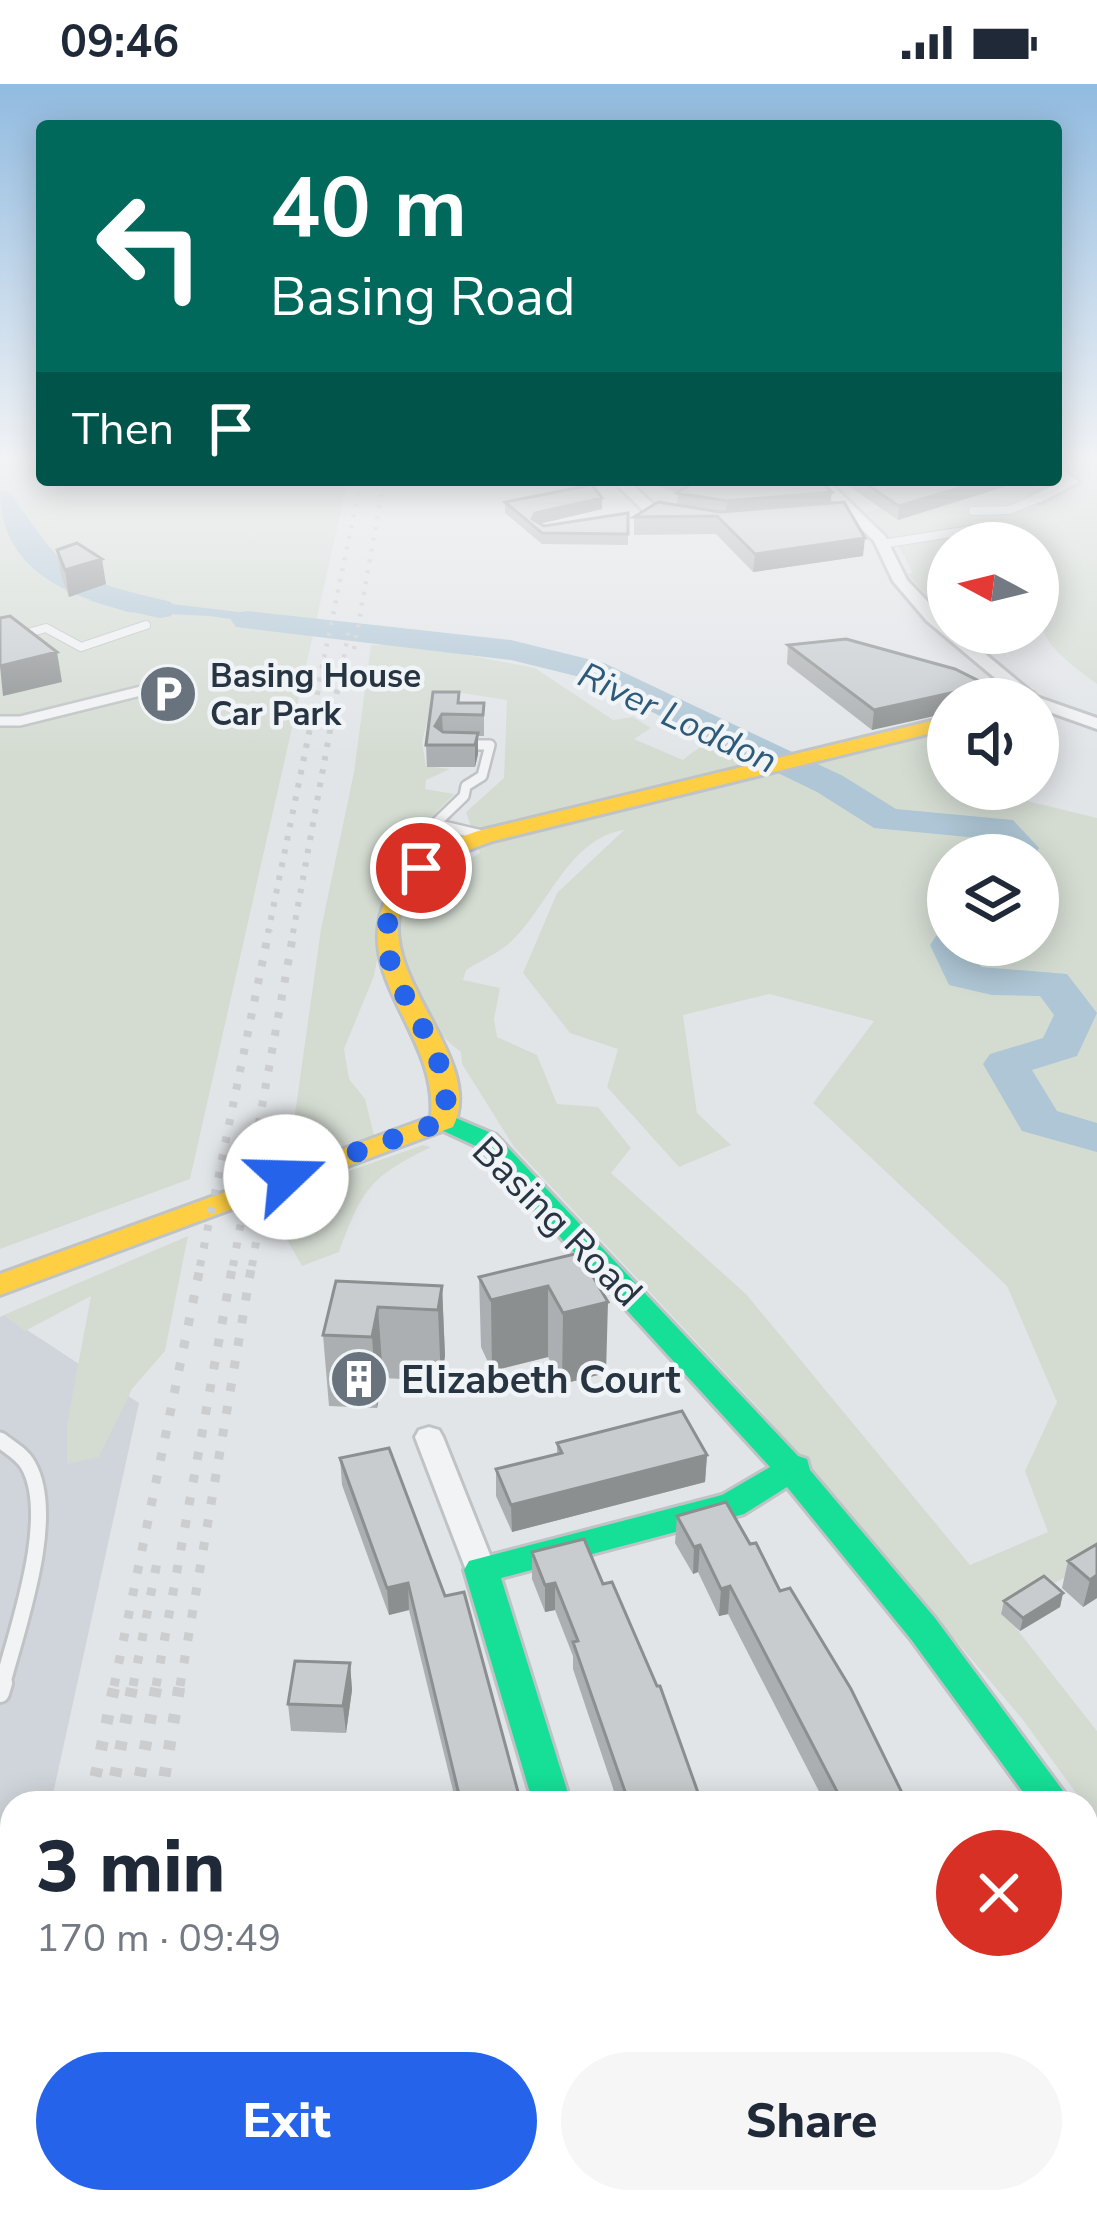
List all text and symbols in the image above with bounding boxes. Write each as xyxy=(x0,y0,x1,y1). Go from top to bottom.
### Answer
text: 09:46 xyxy=(60,12,179,73)
text: 40 m xyxy=(270,151,467,266)
icon: left xyxy=(72,168,228,324)
text: Basing Road xyxy=(270,260,575,334)
icon: arrive xyxy=(198,396,264,462)
text: Then xyxy=(72,399,174,460)
north arrow xyxy=(927,522,1059,654)
map controls xyxy=(927,522,1059,966)
water label: River Loddon xyxy=(570,651,785,786)
place label: Basing House Car Park xyxy=(210,654,421,737)
parking icon: Basing House Car Park xyxy=(137,663,199,725)
button: sound xyxy=(927,678,1059,810)
pin xyxy=(370,817,472,919)
button: layers xyxy=(927,834,1059,966)
icon: arrive xyxy=(388,835,454,901)
position arrow xyxy=(223,1114,349,1240)
street label: Basing Road xyxy=(460,1125,654,1319)
building icon: Elizabeth Court xyxy=(328,1348,390,1410)
place label: Elizabeth Court xyxy=(401,1354,682,1407)
text: 3 min xyxy=(36,1818,225,1916)
button: close xyxy=(936,1830,1062,1956)
text: 170 m · 09:49 xyxy=(36,1912,281,1965)
button: Exit xyxy=(36,2052,537,2190)
button: Share xyxy=(561,2052,1062,2190)

